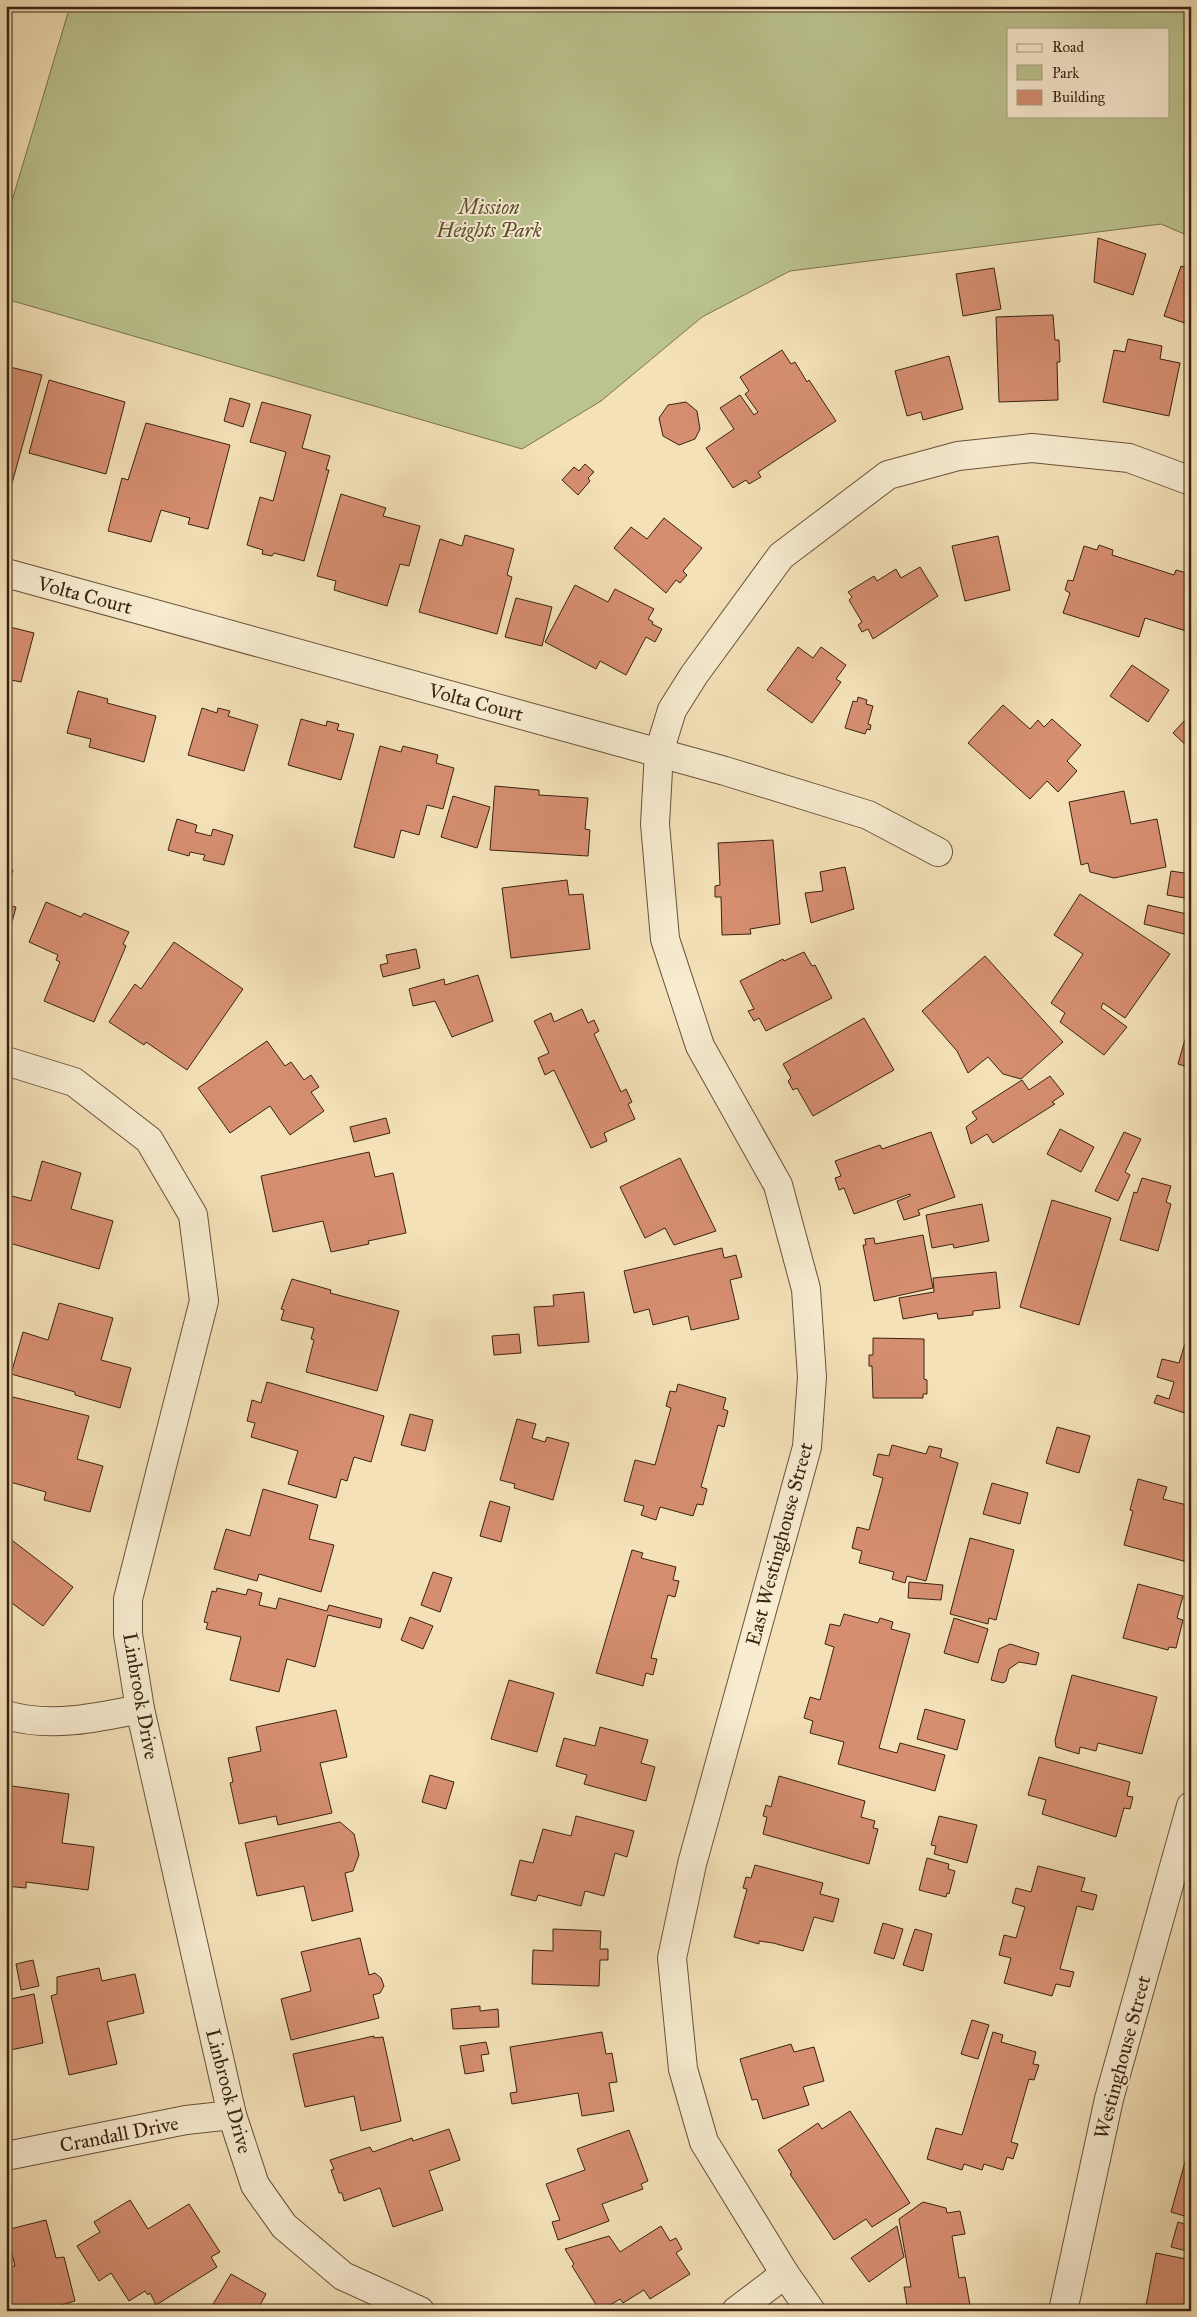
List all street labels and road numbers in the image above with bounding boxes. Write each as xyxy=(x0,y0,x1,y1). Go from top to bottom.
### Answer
street label: Volta Court xyxy=(34,571,135,619)
street label: Volta Court xyxy=(425,678,526,726)
street label: East Westinghouse Street xyxy=(740,1440,819,1649)
street label: Linbrook Drive xyxy=(118,1631,164,1761)
street label: Westinghouse Street xyxy=(1089,1973,1156,2142)
street label: Linbrook Drive xyxy=(201,2026,257,2156)
street label: Crandall Drive xyxy=(58,2111,180,2157)

